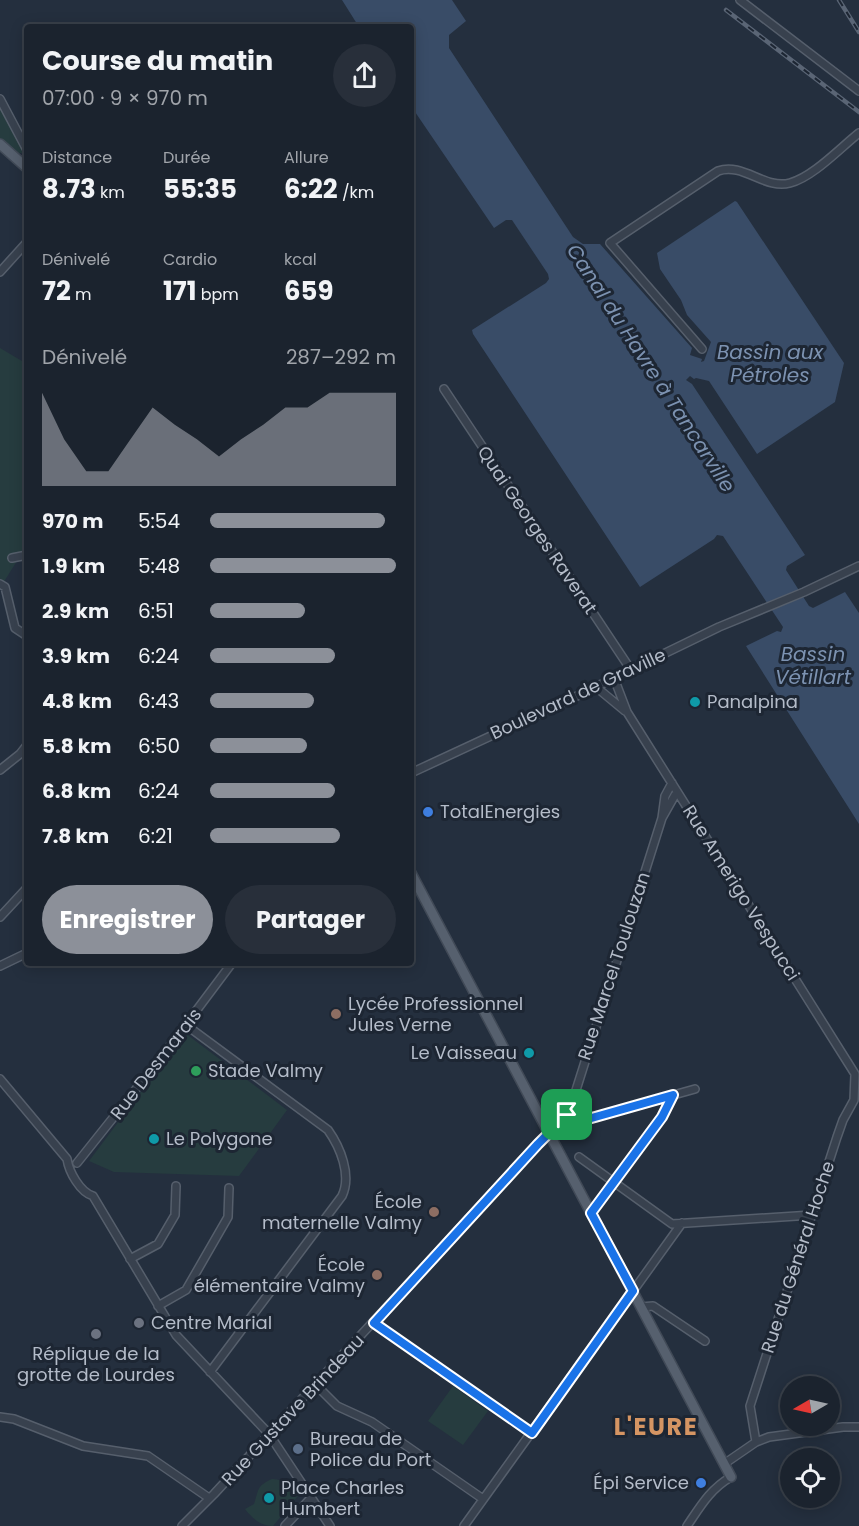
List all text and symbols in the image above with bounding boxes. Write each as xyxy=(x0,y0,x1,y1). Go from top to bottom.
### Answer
text: Course du matin xyxy=(42,42,273,79)
button: share xyxy=(333,44,396,107)
text: 07:00 · 9 × 970 m xyxy=(42,84,208,112)
text: Distance xyxy=(42,146,112,169)
text: Durée xyxy=(163,146,210,169)
text: Allure xyxy=(284,146,329,169)
text: 8.73 xyxy=(42,171,96,207)
text: 55:35 xyxy=(163,171,237,207)
text: 6:22 xyxy=(284,171,338,207)
text: km xyxy=(96,181,125,204)
text: /km xyxy=(338,181,374,204)
water label: Canal du Havre à Tancarville xyxy=(560,238,742,498)
text: Dénivelé xyxy=(42,248,110,271)
text: Cardio xyxy=(163,248,217,271)
text: kcal xyxy=(284,248,317,271)
text: 72 xyxy=(42,273,71,309)
text: 171 xyxy=(163,273,196,309)
text: 659 xyxy=(284,273,333,309)
text: m xyxy=(71,283,92,306)
text: bpm xyxy=(196,283,239,306)
water label: Bassin aux Pétroles xyxy=(717,338,825,389)
text: Dénivelé xyxy=(42,343,127,371)
text: 287–292 m xyxy=(286,343,396,371)
street label: Quai Georges Raverat xyxy=(472,441,603,619)
text: 970 m xyxy=(42,507,103,535)
text: 5:54 xyxy=(138,507,180,535)
text: 1.9 km xyxy=(42,552,105,580)
text: 5:48 xyxy=(138,552,180,580)
text: 2.9 km xyxy=(42,597,109,625)
text: 6:51 xyxy=(138,597,174,625)
water label: Bassin Vétillart xyxy=(775,640,852,691)
text: 3.9 km xyxy=(42,642,110,670)
text: 6:24 xyxy=(138,642,179,670)
street label: Boulevard de Graville xyxy=(486,642,670,745)
text: 4.8 km xyxy=(42,687,112,715)
text: 6:43 xyxy=(138,687,179,715)
place label: Panalpina xyxy=(707,689,798,714)
marker: Panalpina xyxy=(688,695,702,709)
text: 5.8 km xyxy=(42,732,111,760)
text: 6:50 xyxy=(138,732,180,760)
text: 6.8 km xyxy=(42,777,111,805)
text: 6:24 xyxy=(138,777,179,805)
place label: TotalEnergies xyxy=(440,799,560,824)
street label: Rue Amerigo Vespucci xyxy=(677,800,806,985)
marker: TotalEnergies xyxy=(421,805,435,819)
text: 7.8 km xyxy=(42,822,109,850)
text: 6:21 xyxy=(138,822,173,850)
street label: Rue Marcel Toulouzan xyxy=(571,869,656,1063)
button: Enregistrer xyxy=(42,885,213,954)
button: Partager xyxy=(225,885,396,954)
place label: Lycée Professionnel Jules Verne xyxy=(348,991,523,1037)
street label: Rue Desmarais xyxy=(104,1003,207,1125)
marker: Lycée Professionnel Jules Verne xyxy=(329,1007,343,1021)
place label: Le Vaisseau xyxy=(411,1040,517,1065)
marker: Le Vaisseau xyxy=(522,1046,536,1060)
place label: Stade Valmy xyxy=(208,1058,323,1083)
marker: Stade Valmy xyxy=(189,1064,203,1078)
pin xyxy=(541,1089,592,1140)
icon: arrive xyxy=(550,1098,583,1131)
place label: Le Polygone xyxy=(166,1126,273,1151)
marker: Le Polygone xyxy=(147,1132,161,1146)
street label: Rue du Général Hoche xyxy=(755,1158,840,1356)
place label: École maternelle Valmy xyxy=(262,1189,422,1235)
marker: École maternelle Valmy xyxy=(427,1205,441,1219)
place label: École élémentaire Valmy xyxy=(194,1252,365,1298)
marker: École élémentaire Valmy xyxy=(370,1268,384,1282)
place label: Centre Marial xyxy=(151,1310,272,1335)
marker: Centre Marial xyxy=(132,1316,146,1330)
marker: Réplique de la grotte de Lourdes xyxy=(89,1327,103,1341)
street label: Rue Gustave Brindeau xyxy=(216,1328,370,1491)
place label: Réplique de la grotte de Lourdes xyxy=(17,1341,175,1387)
north arrow xyxy=(780,1376,840,1436)
map controls xyxy=(780,1376,840,1508)
district label: L'EURE xyxy=(614,1410,698,1443)
place label: Bureau de Police du Port xyxy=(310,1426,431,1472)
marker: Bureau de Police du Port xyxy=(291,1442,305,1456)
button: locate xyxy=(780,1448,840,1508)
place label: Épi Service xyxy=(593,1470,689,1495)
place label: Place Charles Humbert xyxy=(281,1475,404,1521)
marker: Épi Service xyxy=(694,1476,708,1490)
marker: Place Charles Humbert xyxy=(262,1491,276,1505)

